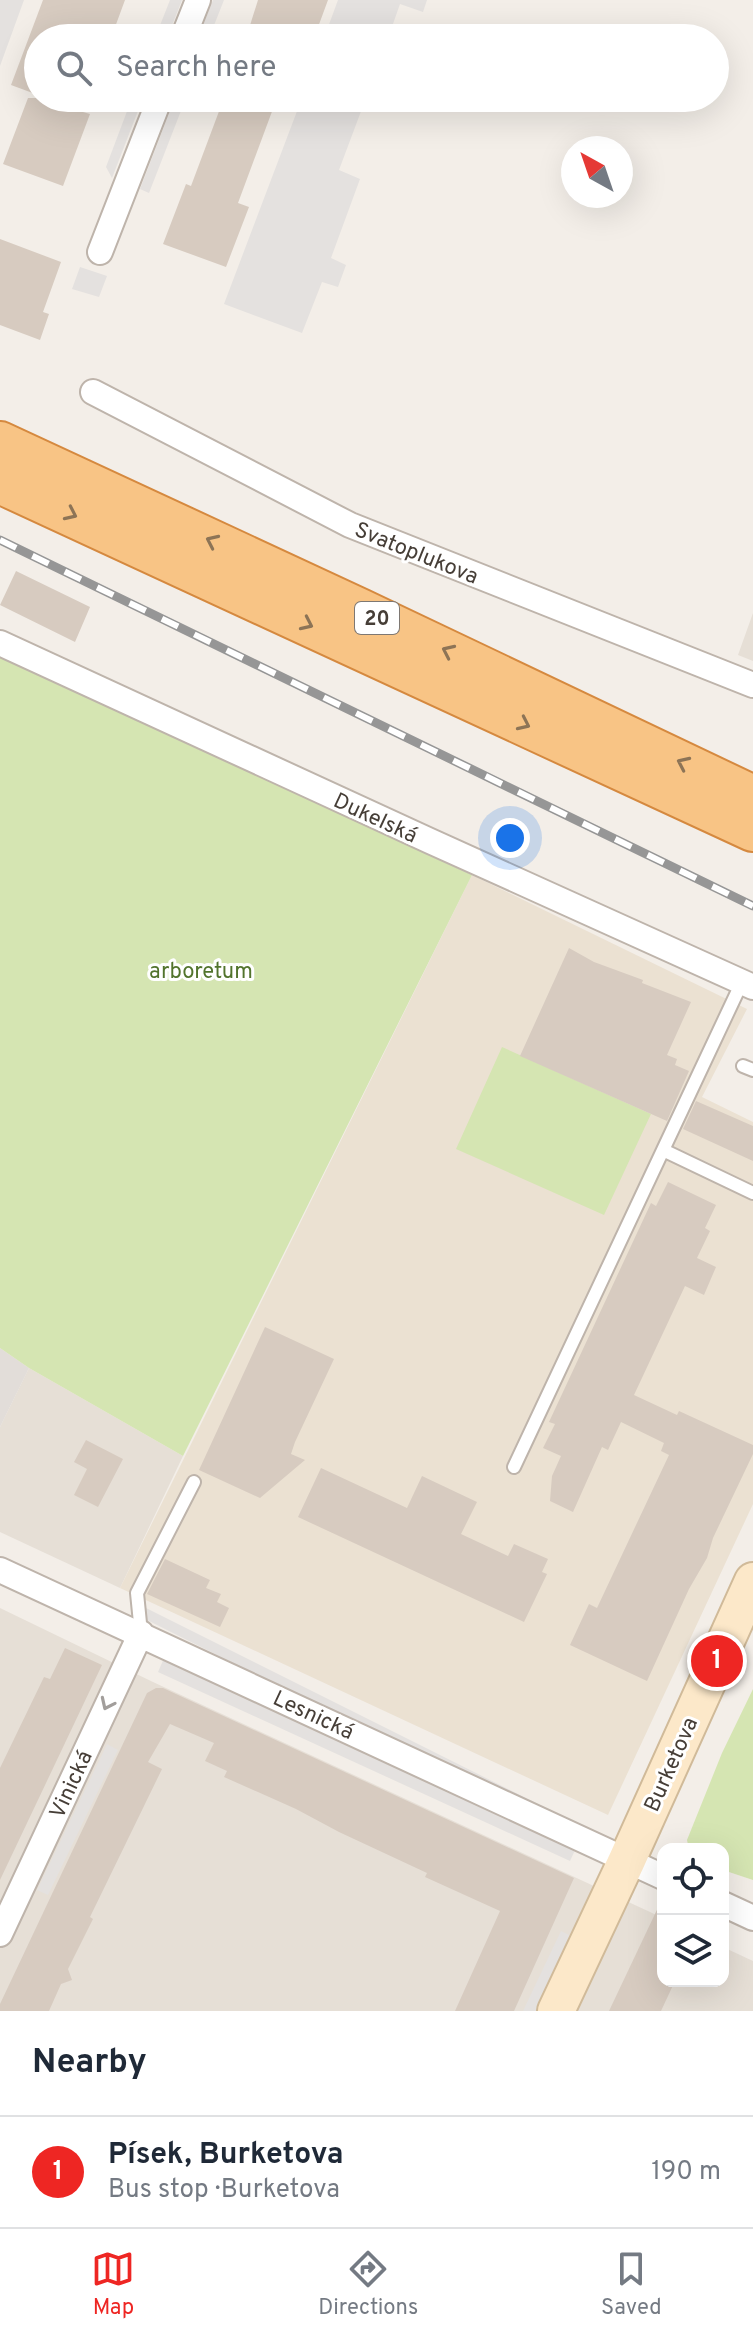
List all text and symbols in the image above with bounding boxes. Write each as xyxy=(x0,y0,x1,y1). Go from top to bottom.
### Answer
search box xyxy=(24,24,729,112)
icon: search xyxy=(52,46,96,90)
text: Search here xyxy=(116,50,276,87)
north arrow xyxy=(561,136,633,208)
one-way arrow xyxy=(62,505,77,521)
street label: Svatoplukova xyxy=(350,517,482,591)
one-way arrow xyxy=(206,535,221,551)
road number: 20 xyxy=(355,602,399,634)
one-way arrow xyxy=(298,614,313,630)
one-way arrow xyxy=(441,646,456,661)
one-way arrow xyxy=(516,714,530,730)
one-way arrow xyxy=(676,757,691,773)
street label: Dukelská xyxy=(329,788,421,850)
your location xyxy=(490,818,530,858)
park label: arboretum xyxy=(149,959,253,986)
pin: 1 xyxy=(691,1631,743,1691)
street label: Lesnická xyxy=(268,1686,358,1747)
one-way arrow xyxy=(101,1696,117,1710)
street label: Burketova xyxy=(639,1714,705,1817)
street label: Vinická xyxy=(45,1747,100,1823)
map controls xyxy=(657,1843,729,1987)
button: locate xyxy=(657,1843,729,1915)
button: layers xyxy=(657,1915,729,1987)
text: Nearby xyxy=(32,2042,147,2085)
text: Písek, Burketova xyxy=(108,2137,344,2174)
text: 1 xyxy=(53,2156,63,2189)
text: 190 m xyxy=(651,2156,721,2189)
text: Bus stop · Burketova xyxy=(108,2174,340,2207)
tab: Map xyxy=(91,2247,135,2322)
tab: Directions xyxy=(318,2247,418,2322)
tab: Saved xyxy=(601,2247,662,2322)

